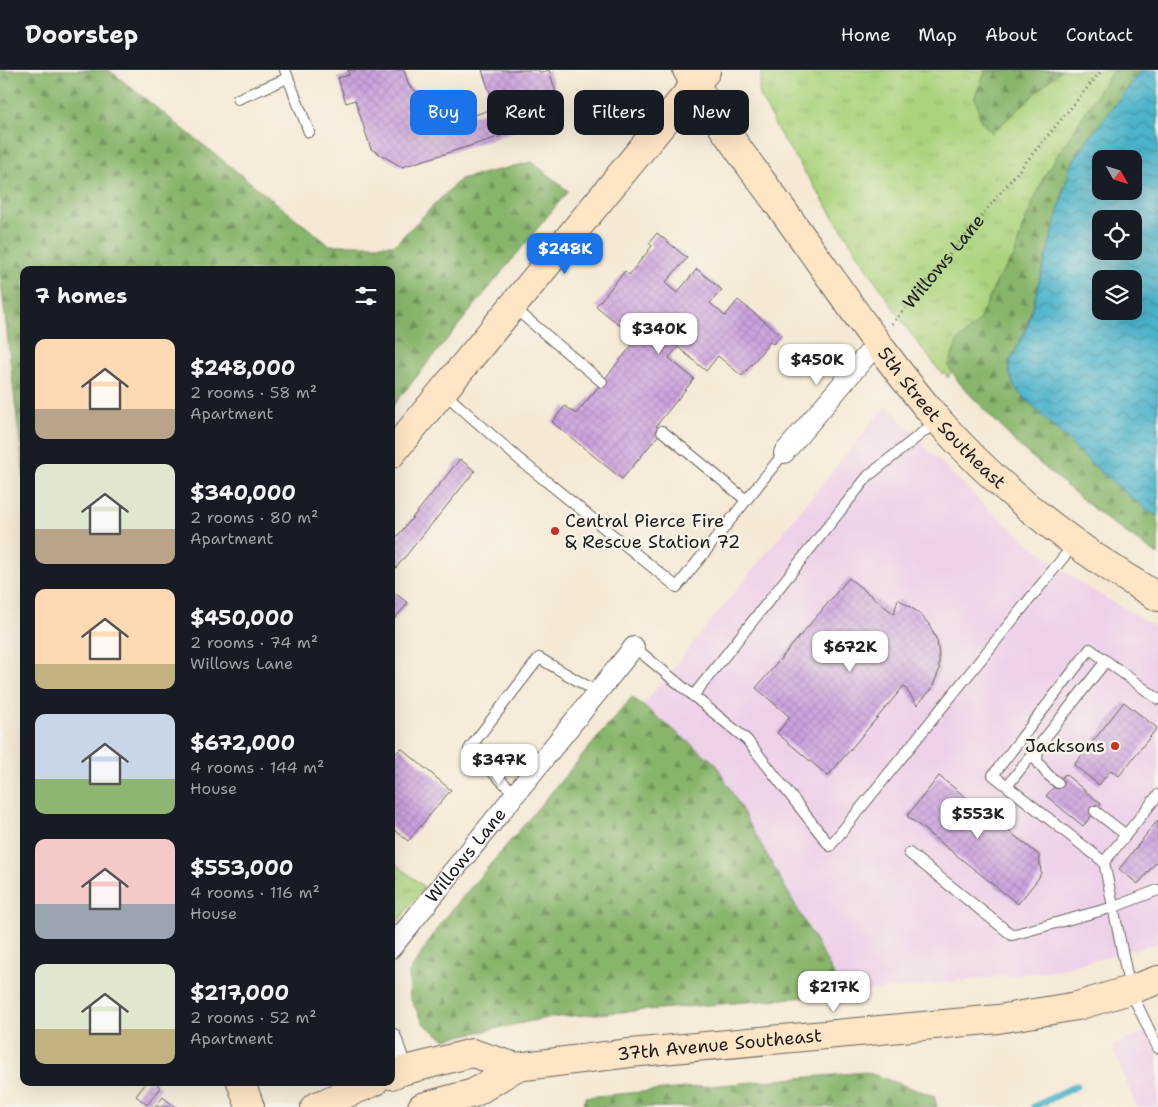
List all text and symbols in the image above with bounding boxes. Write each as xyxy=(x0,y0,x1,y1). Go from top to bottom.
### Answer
text: Doorstep xyxy=(25,19,138,51)
text: Home xyxy=(841,23,890,47)
text: Map xyxy=(918,23,957,47)
text: About xyxy=(985,23,1038,47)
text: Contact xyxy=(1066,23,1133,47)
chip: Buy xyxy=(410,90,477,135)
chip: Rent xyxy=(487,90,564,135)
chip: Filters xyxy=(574,90,664,135)
chip: New xyxy=(674,90,749,135)
north arrow xyxy=(1092,150,1142,200)
map controls xyxy=(1092,150,1142,320)
street label: Willows Lane xyxy=(897,209,990,314)
button: locate xyxy=(1092,210,1142,260)
pin: $248K xyxy=(530,232,600,275)
text: $248K xyxy=(538,238,592,259)
button: layers xyxy=(1092,270,1142,320)
text: 7 homes xyxy=(35,282,127,310)
icon: filters xyxy=(352,282,380,310)
pin: $340K xyxy=(624,312,694,355)
text: $340K xyxy=(631,318,687,339)
street label: 5th Street Southeast xyxy=(872,342,1011,494)
pin: $450K xyxy=(782,344,852,386)
text: $450K xyxy=(790,349,844,370)
text: $248,000 xyxy=(190,354,296,382)
icon: home xyxy=(75,359,135,419)
text: 2 rooms · 58 m² xyxy=(190,382,317,403)
text: Apartment xyxy=(190,403,273,424)
text: $340,000 xyxy=(190,479,296,507)
icon: home xyxy=(75,484,135,544)
text: 2 rooms · 80 m² xyxy=(190,507,318,528)
place label: Central Pierce Fire & Rescue Station 72 xyxy=(565,509,740,554)
marker: Central Pierce Fire & Rescue Station 72 xyxy=(549,525,561,537)
text: Apartment xyxy=(190,528,273,549)
text: $450,000 xyxy=(190,604,294,632)
icon: home xyxy=(75,609,135,669)
pin: $672K xyxy=(815,630,885,673)
text: 2 rooms · 74 m² xyxy=(190,632,318,653)
text: $672K xyxy=(823,636,877,657)
text: Willows Lane xyxy=(190,653,293,674)
text: $672,000 xyxy=(190,729,295,757)
icon: home xyxy=(75,734,135,794)
place label: Jacksons xyxy=(1025,734,1105,758)
marker: Jacksons xyxy=(1109,740,1121,752)
pin: $347K xyxy=(464,744,534,786)
text: $347K xyxy=(472,749,526,770)
text: 4 rooms · 144 m² xyxy=(190,757,324,778)
text: House xyxy=(190,778,237,799)
pin: $553K xyxy=(943,798,1013,840)
street label: Willows Lane xyxy=(420,803,512,908)
text: $553K xyxy=(952,803,1004,824)
text: $553,000 xyxy=(190,854,294,882)
icon: home xyxy=(75,859,135,919)
text: 4 rooms · 116 m² xyxy=(190,882,320,903)
text: House xyxy=(190,903,237,924)
pin: $217K xyxy=(799,970,869,1013)
text: $217K xyxy=(809,976,859,997)
text: $217,000 xyxy=(190,979,289,1007)
icon: home xyxy=(75,984,135,1044)
text: 2 rooms · 52 m² xyxy=(190,1007,317,1028)
street label: 37th Avenue Southeast xyxy=(616,1023,823,1066)
text: Apartment xyxy=(190,1028,273,1049)

